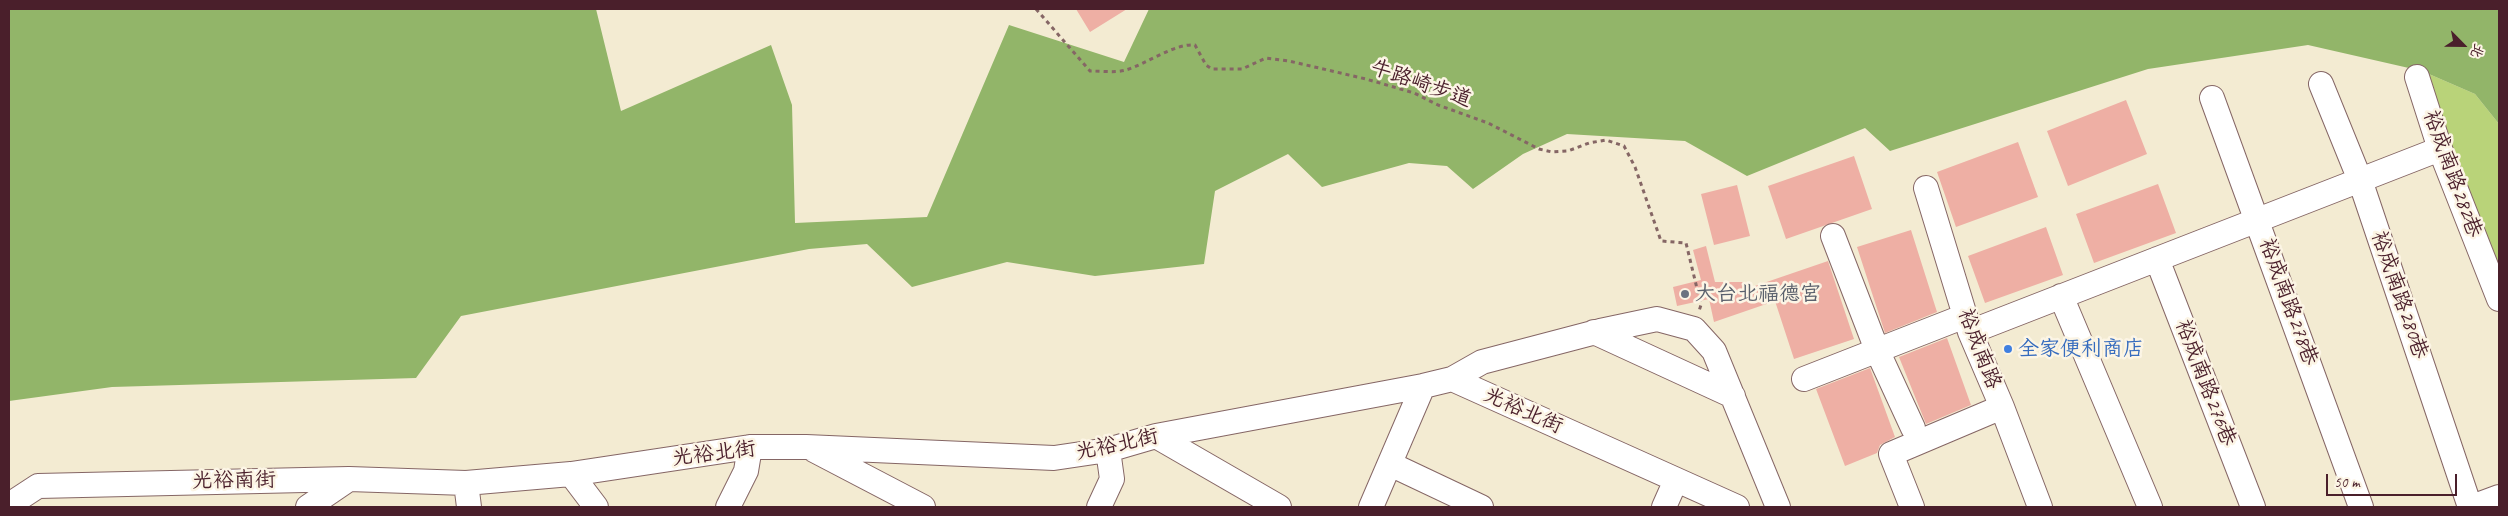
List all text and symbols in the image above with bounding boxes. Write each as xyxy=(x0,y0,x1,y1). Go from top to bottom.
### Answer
north arrow xyxy=(2438,20,2488,70)
text: 北 xyxy=(2467,41,2488,61)
street label: 牛路崎步道 xyxy=(1367,55,1475,113)
street label: 裕成南路282巷 xyxy=(2417,107,2487,241)
street label: 裕成南路280巷 xyxy=(2365,228,2433,362)
street label: 裕成南路278巷 xyxy=(2253,235,2323,369)
place label: 大台北福德宮 xyxy=(1695,281,1821,307)
marker: 大台北福德宮 xyxy=(1679,288,1691,300)
street label: 裕成南路 xyxy=(1952,305,2006,393)
street label: 裕成南路276巷 xyxy=(2169,316,2241,450)
place label: 全家便利商店 xyxy=(2018,336,2144,362)
marker: 全家便利商店 xyxy=(2002,343,2014,355)
street label: 光裕北街 xyxy=(1480,382,1566,440)
street label: 光裕北街 xyxy=(1073,424,1161,466)
street label: 光裕北街 xyxy=(671,436,757,472)
scale bar xyxy=(2328,464,2459,496)
street label: 光裕南街 xyxy=(192,468,276,494)
text: 50 m xyxy=(2334,473,2360,492)

